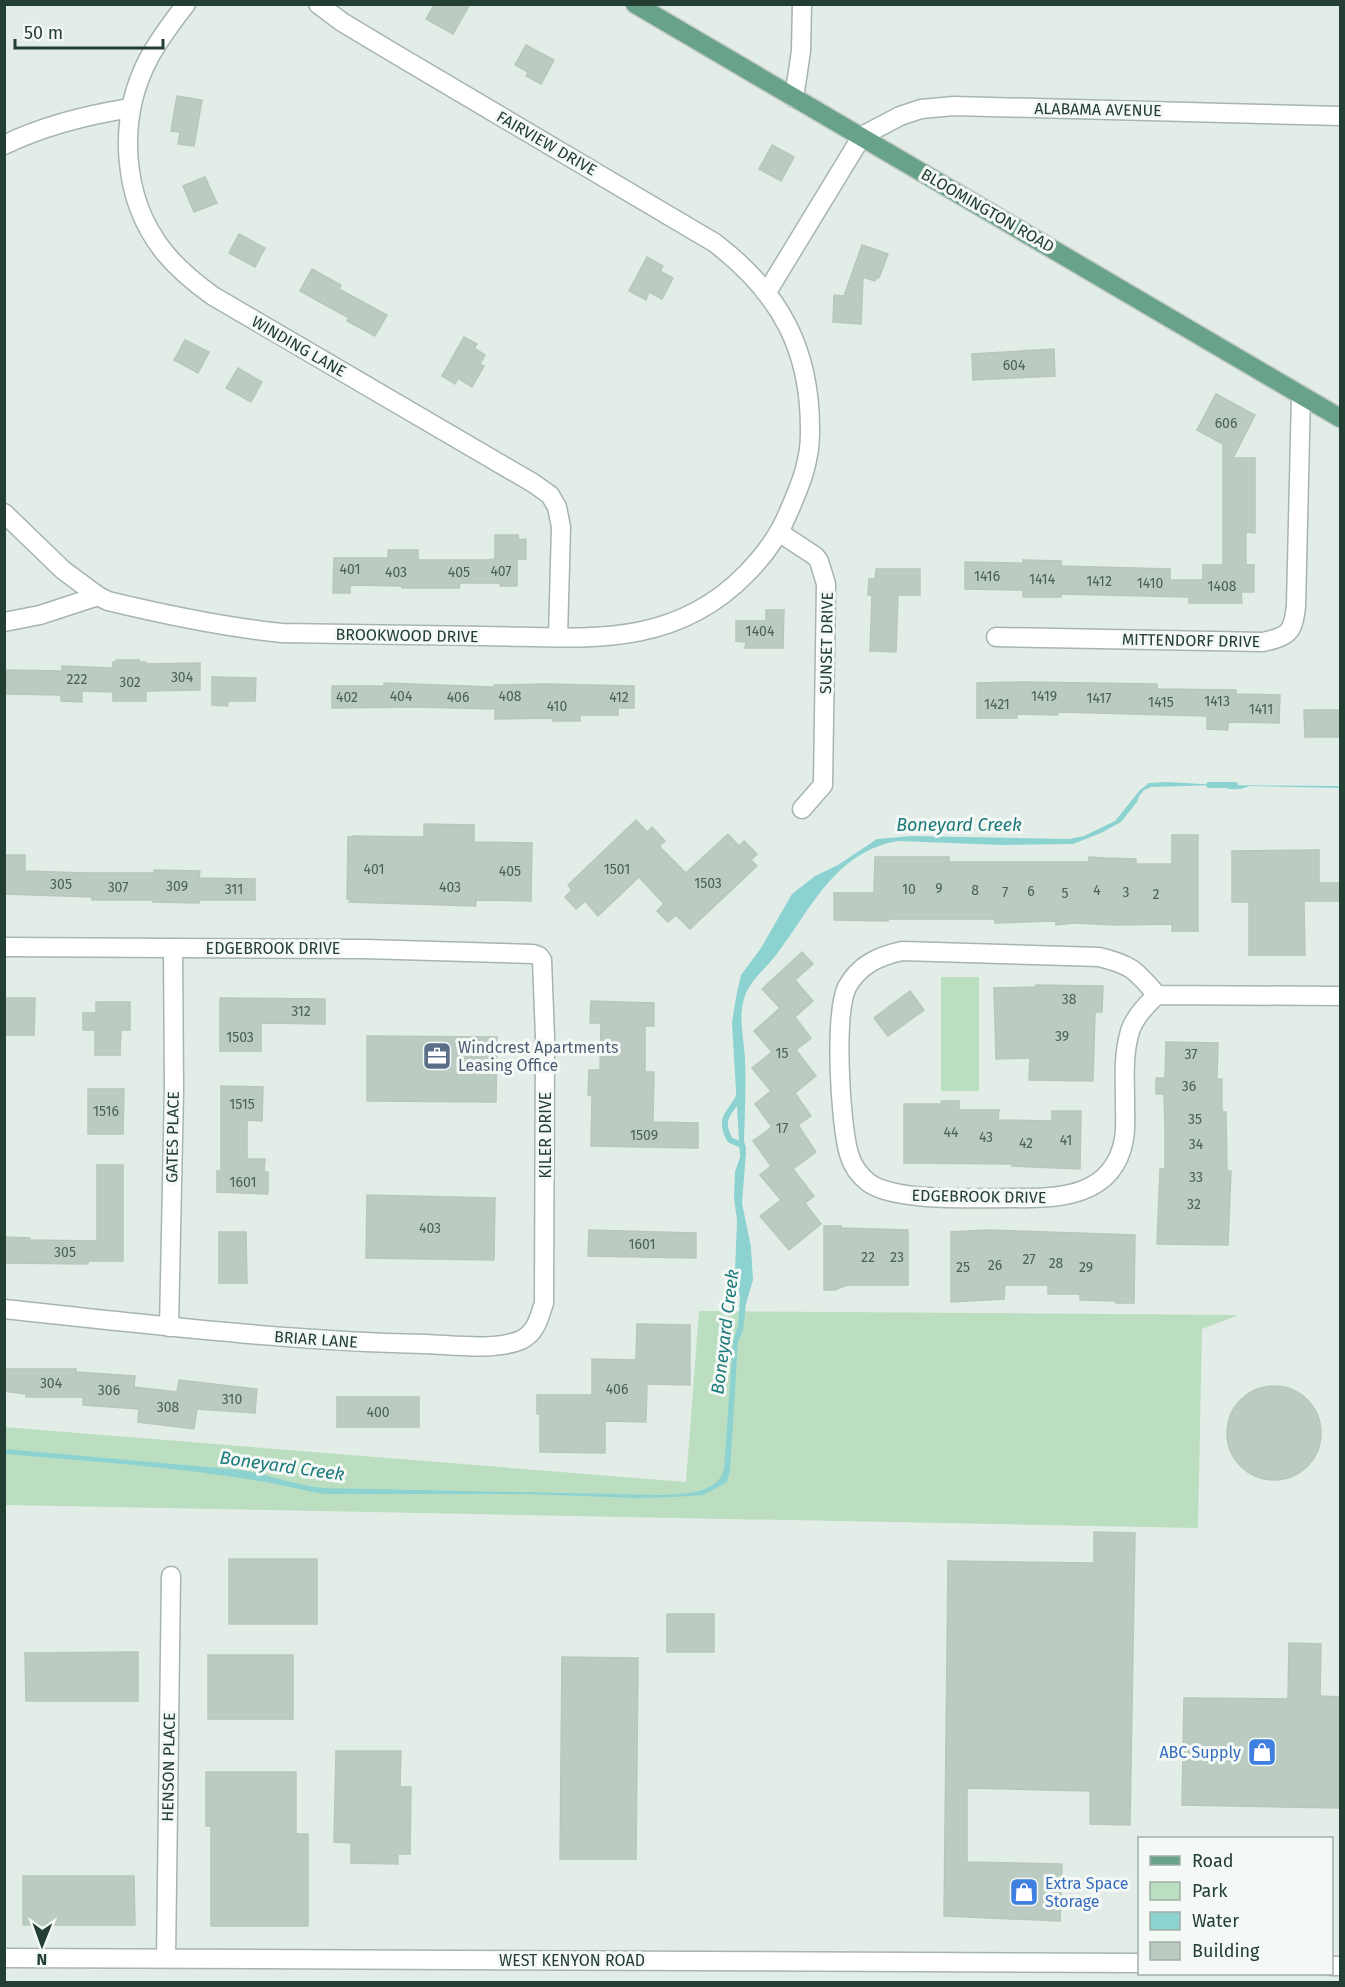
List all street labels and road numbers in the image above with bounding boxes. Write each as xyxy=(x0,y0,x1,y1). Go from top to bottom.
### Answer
street label: ALABAMA AVENUE xyxy=(1034,99,1162,120)
street label: FAIRVIEW DRIVE xyxy=(493,107,600,180)
street label: BLOOMINGTON ROAD xyxy=(918,165,1058,256)
street label: WINDING LANE xyxy=(248,312,349,381)
street label: SUNSET DRIVE xyxy=(816,592,837,694)
street label: BROOKWOOD DRIVE xyxy=(335,625,479,646)
street label: MITTENDORF DRIVE xyxy=(1122,630,1260,651)
street label: EDGEBROOK DRIVE xyxy=(206,939,340,958)
street label: GATES PLACE xyxy=(162,1091,183,1183)
street label: KILER DRIVE xyxy=(536,1092,555,1178)
street label: EDGEBROOK DRIVE xyxy=(911,1186,1047,1207)
street label: BRIAR LANE xyxy=(273,1327,358,1352)
street label: HENSON PLACE xyxy=(158,1712,179,1822)
street label: WEST KENYON ROAD xyxy=(499,1951,645,1970)

